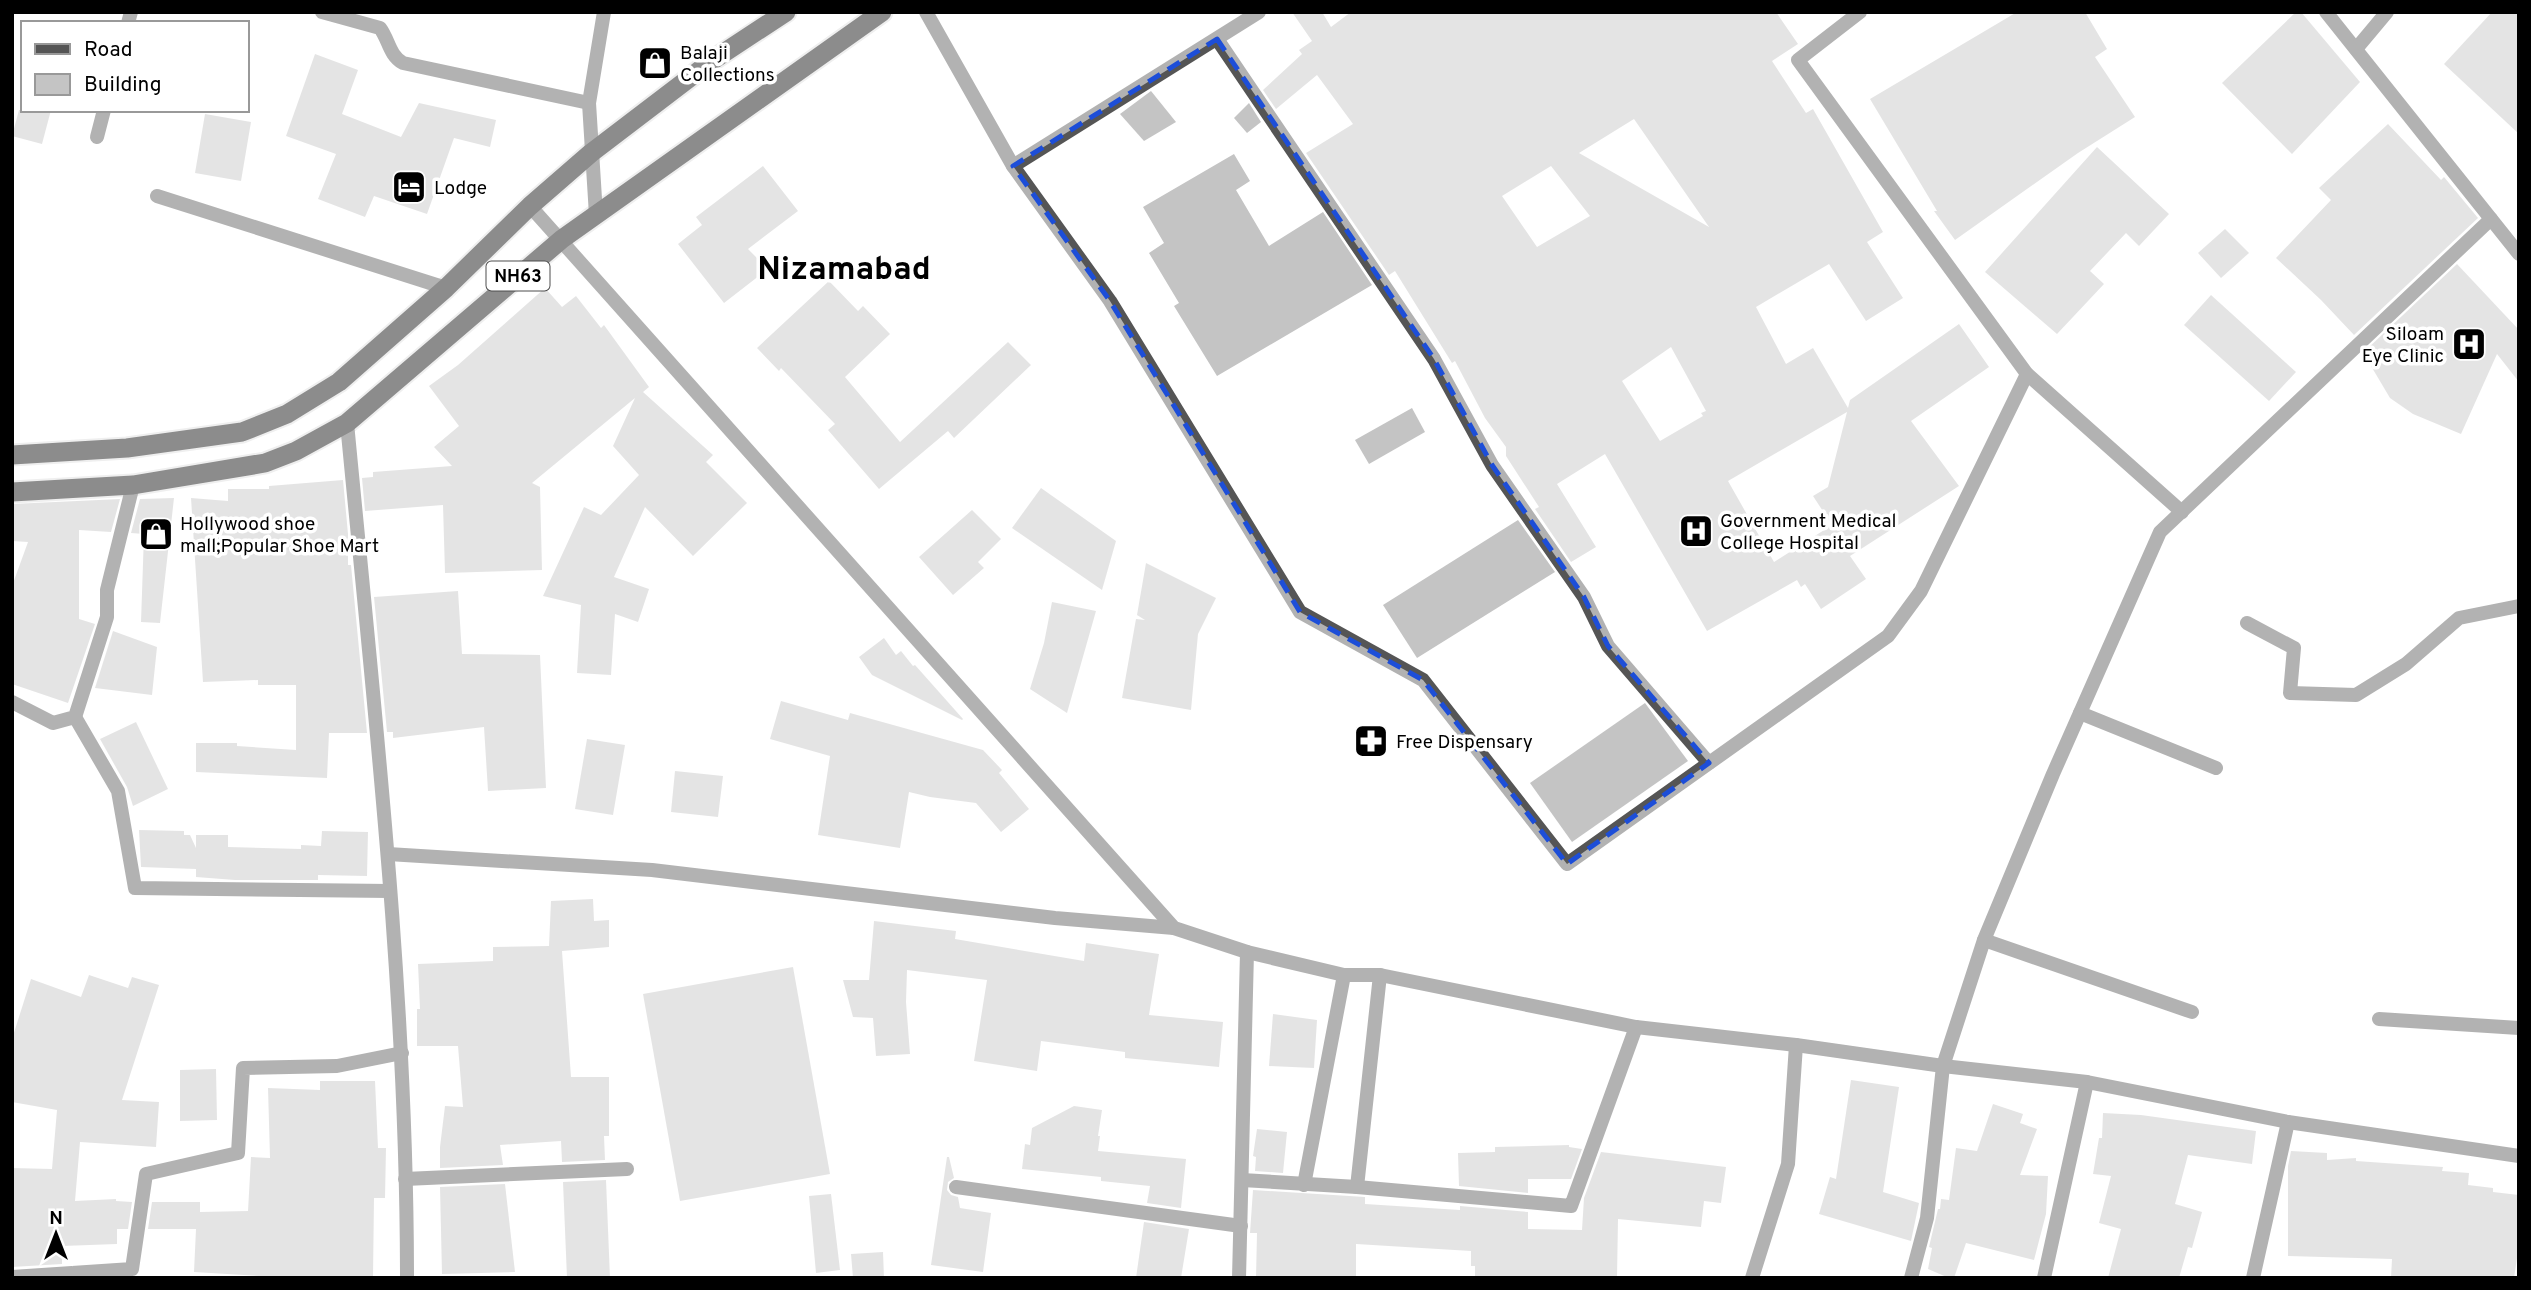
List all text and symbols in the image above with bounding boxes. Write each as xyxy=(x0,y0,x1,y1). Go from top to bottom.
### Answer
legend xyxy=(21,21,248,112)
text: Road xyxy=(84,37,133,64)
place label: Balaji Collections xyxy=(680,42,775,88)
shop icon: Balaji Collections xyxy=(636,44,674,82)
text: Building xyxy=(84,72,162,99)
hotel icon: Lodge xyxy=(390,168,428,206)
place label: Lodge xyxy=(434,177,487,201)
district label: Nizamabad xyxy=(757,250,931,292)
road number: NH63 xyxy=(486,262,550,290)
place label: Siloam Eye Clinic xyxy=(2362,323,2444,369)
hospital icon: Siloam Eye Clinic xyxy=(2450,325,2488,363)
place label: Government Medical College Hospital xyxy=(1720,510,1896,556)
hospital icon: Government Medical College Hospital xyxy=(1677,512,1715,550)
place label: Hollywood shoe mall;Popular Shoe Mart xyxy=(180,513,379,559)
shop icon: Hollywood shoe mall;Popular Shoe Mart xyxy=(137,515,175,553)
pharmacy icon: Free Dispensary xyxy=(1352,722,1390,760)
place label: Free Dispensary xyxy=(1396,731,1533,755)
north arrow xyxy=(21,1199,91,1269)
text: N xyxy=(49,1207,63,1231)

